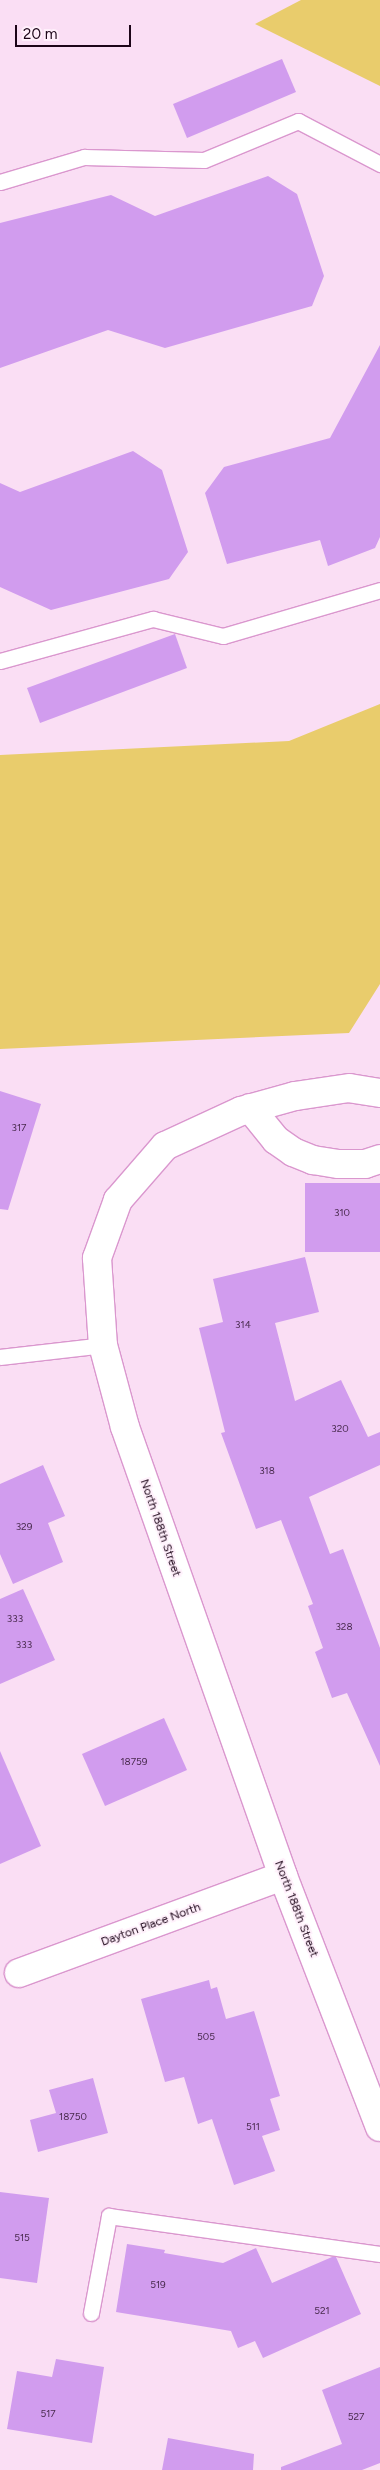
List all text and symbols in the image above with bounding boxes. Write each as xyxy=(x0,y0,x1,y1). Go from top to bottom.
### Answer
scale bar xyxy=(18,15,134,47)
text: 20 m xyxy=(23,25,57,43)
house number: 317 xyxy=(12,1122,26,1134)
house number: 310 xyxy=(334,1207,350,1219)
house number: 314 xyxy=(235,1319,251,1331)
house number: 320 xyxy=(331,1423,349,1435)
house number: 318 xyxy=(259,1465,275,1477)
street label: North 188th Street xyxy=(137,1477,183,1579)
house number: 329 xyxy=(16,1521,32,1533)
house number: 333 xyxy=(7,1613,23,1625)
house number: 328 xyxy=(335,1621,353,1633)
house number: 333 xyxy=(16,1639,32,1651)
house number: 18759 xyxy=(120,1756,148,1768)
street label: North 188th Street xyxy=(271,1859,321,1959)
street label: Dayton Place North xyxy=(99,1900,203,1950)
house number: 505 xyxy=(197,2031,215,2043)
house number: 18750 xyxy=(59,2111,87,2123)
house number: 511 xyxy=(246,2121,260,2133)
house number: 515 xyxy=(14,2232,30,2244)
house number: 519 xyxy=(150,2279,166,2291)
house number: 521 xyxy=(314,2305,330,2317)
house number: 517 xyxy=(40,2408,56,2420)
house number: 527 xyxy=(348,2411,364,2423)

